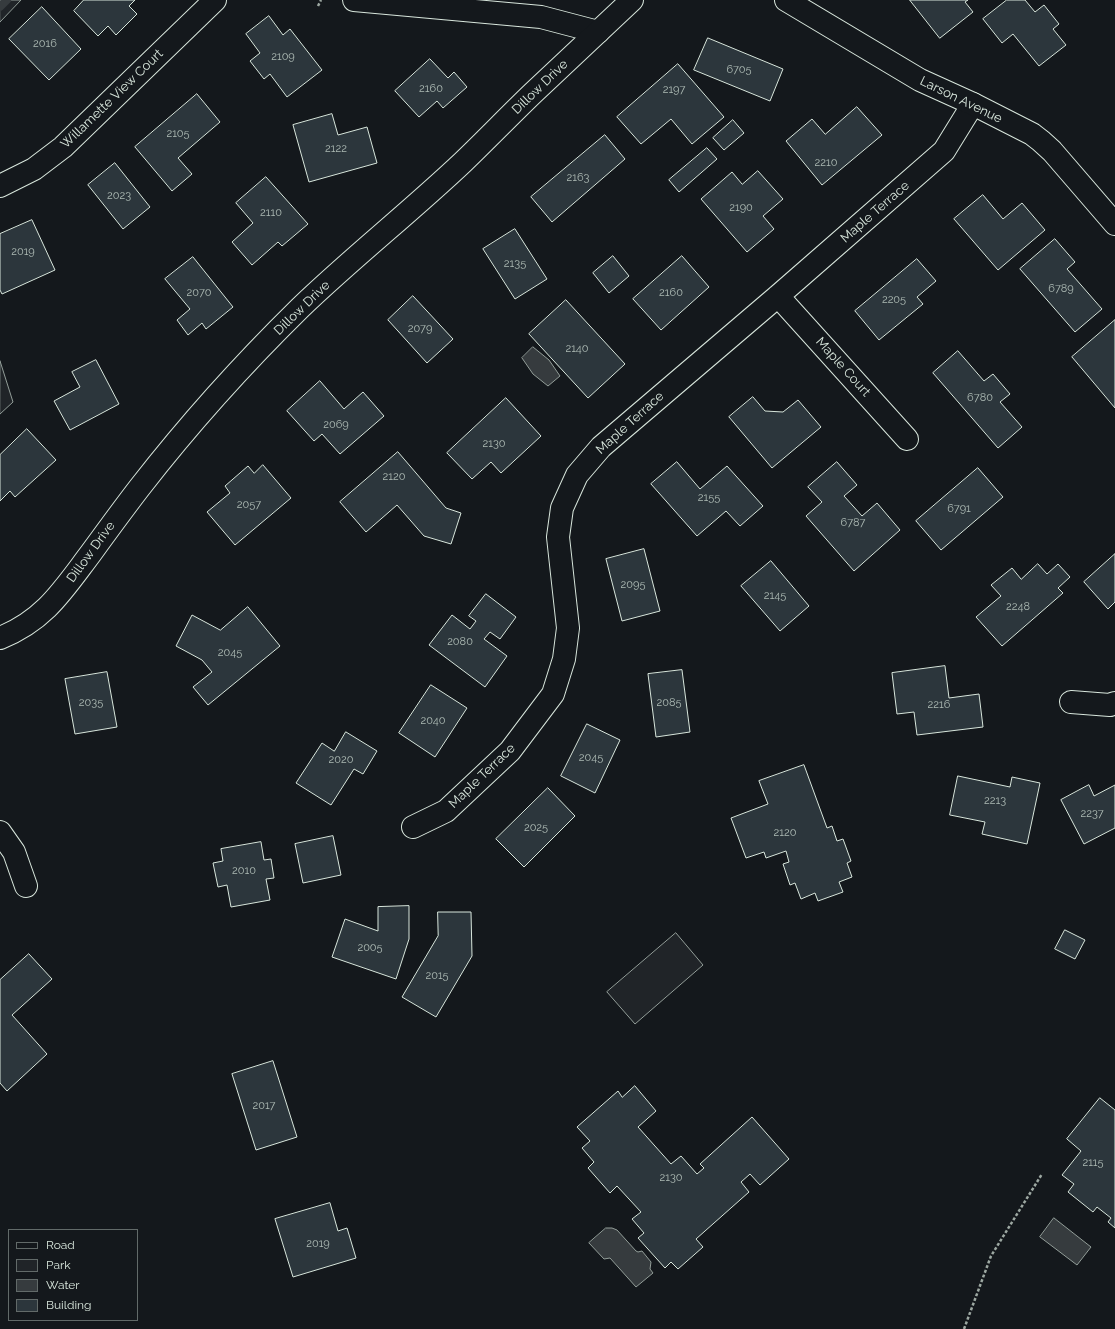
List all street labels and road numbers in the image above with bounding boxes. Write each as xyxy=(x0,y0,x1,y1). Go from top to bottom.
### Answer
street label: Willamette View Court xyxy=(58,46,166,152)
street label: Dillow Drive xyxy=(509,57,571,117)
street label: Larson Avenue xyxy=(917,73,1005,127)
street label: Maple Terrace xyxy=(837,178,913,246)
street label: Dillow Drive xyxy=(271,278,333,338)
street label: Maple Court xyxy=(812,334,874,400)
street label: Maple Terrace xyxy=(593,388,667,458)
street label: Dillow Drive xyxy=(64,518,118,586)
street label: Maple Terrace xyxy=(446,741,518,811)

